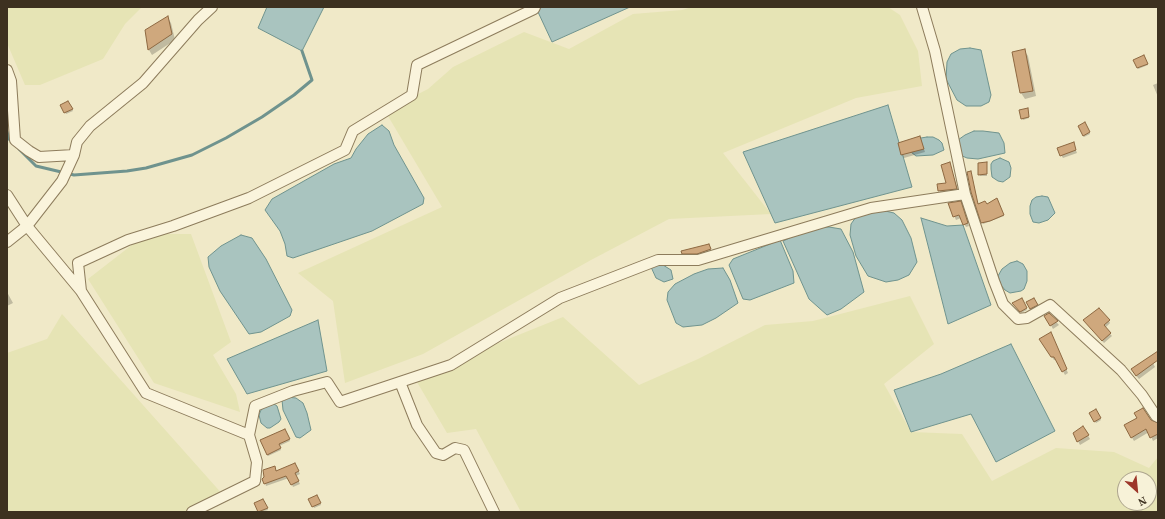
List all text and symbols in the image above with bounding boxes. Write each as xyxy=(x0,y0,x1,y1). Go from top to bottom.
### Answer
north arrow xyxy=(1117,471,1157,511)
text: N xyxy=(1135,493,1149,510)

